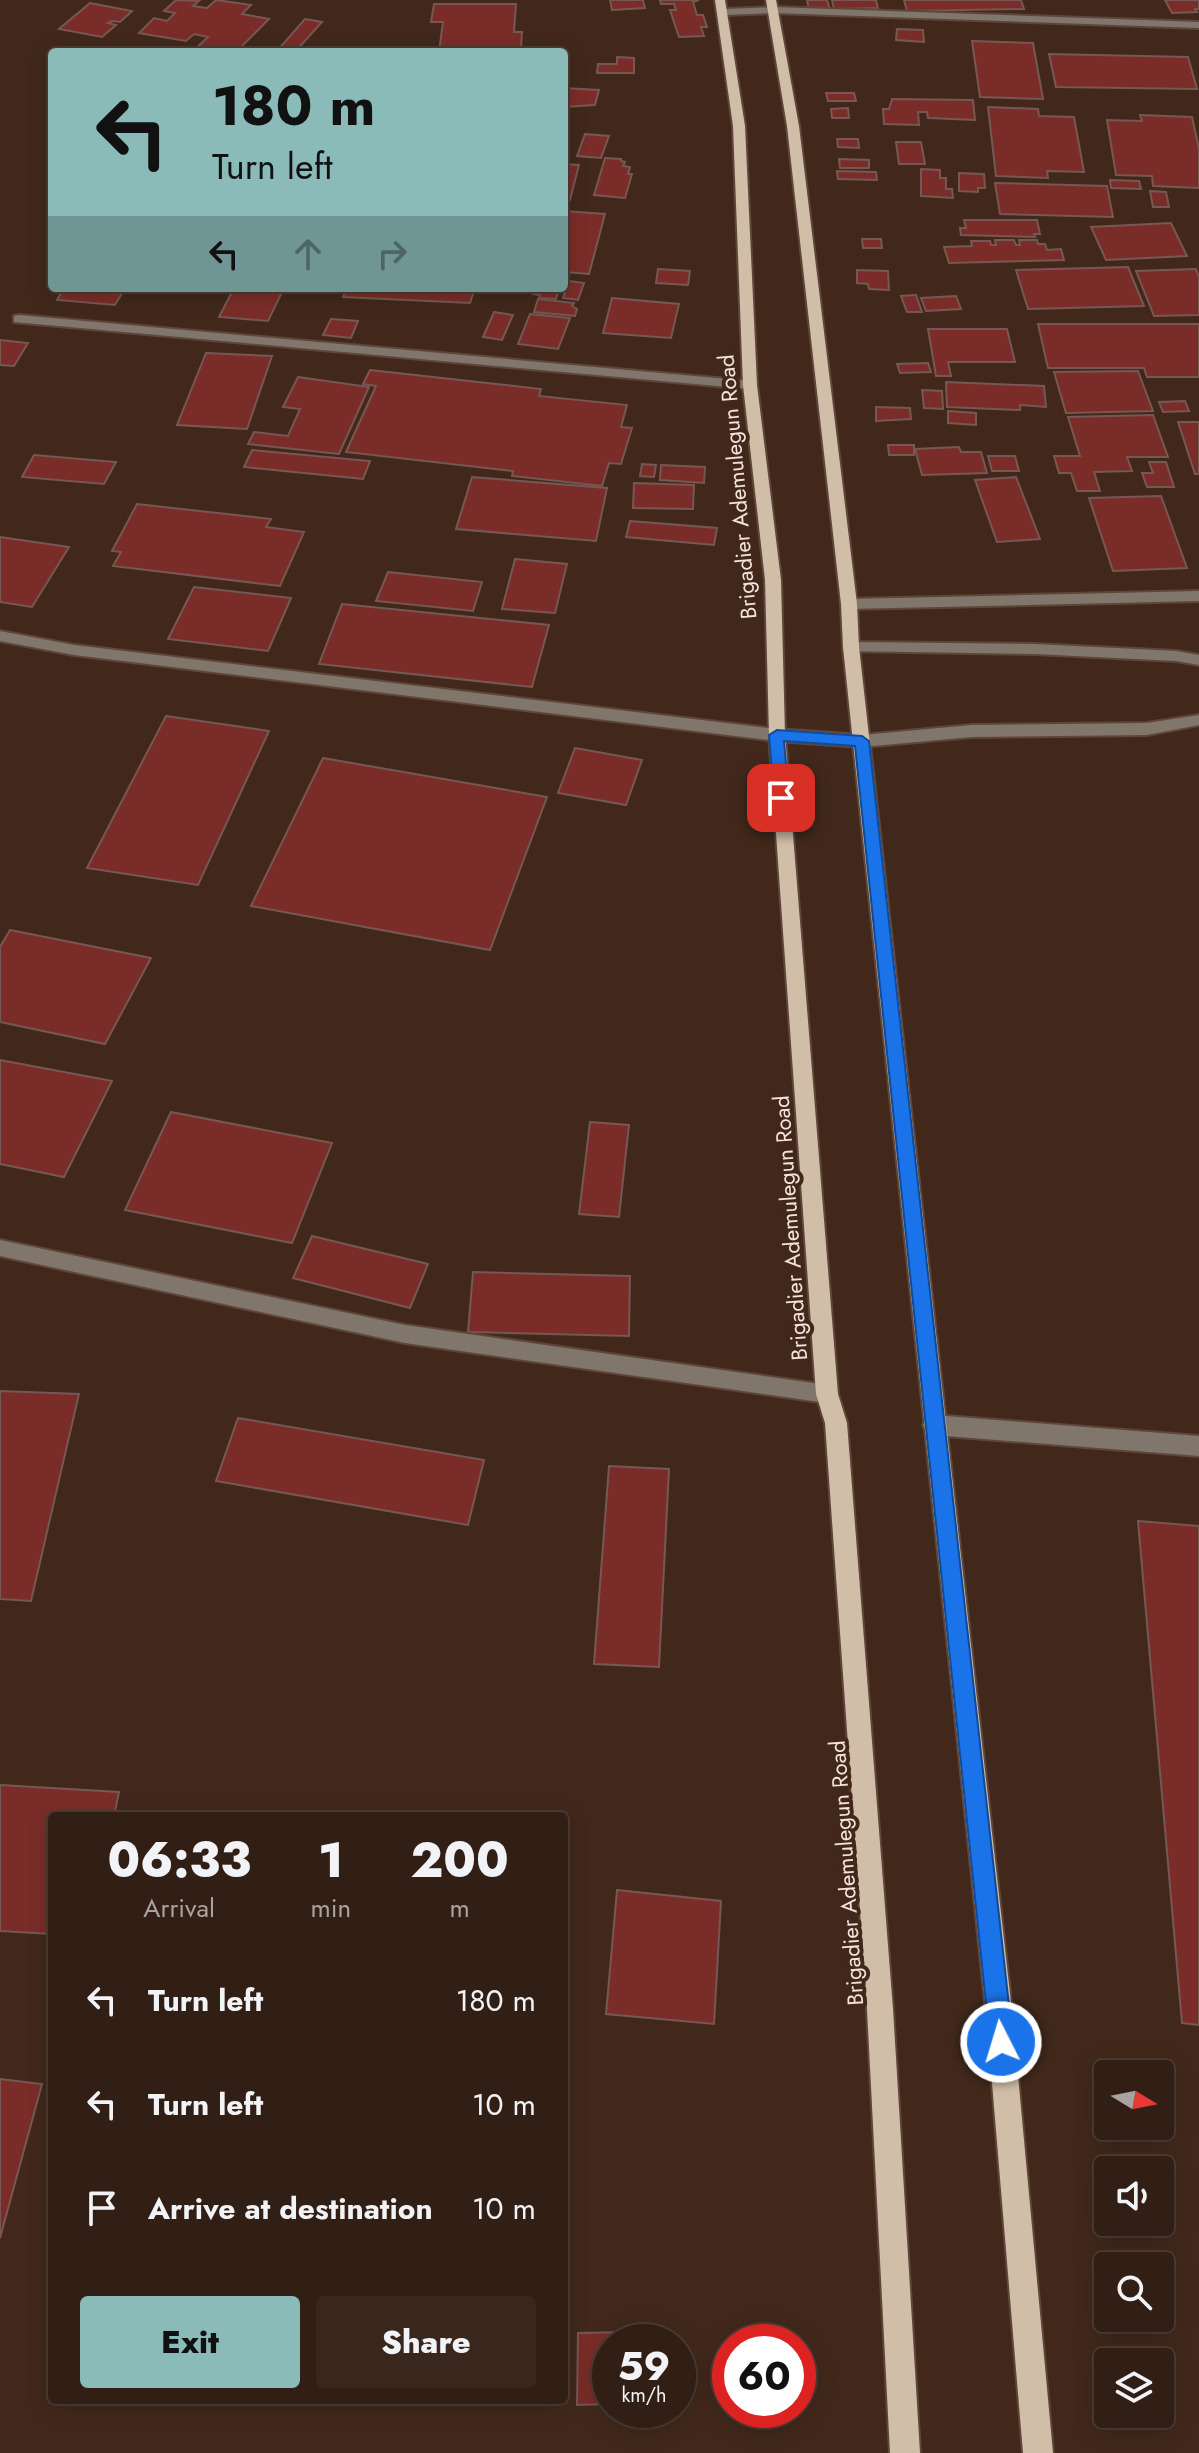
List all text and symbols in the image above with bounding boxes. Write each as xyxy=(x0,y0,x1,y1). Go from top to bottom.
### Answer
text: 180 m xyxy=(212,65,375,146)
icon: left xyxy=(80,80,184,184)
text: Turn left xyxy=(212,140,333,192)
icon: left xyxy=(202,232,246,276)
icon: ahead xyxy=(286,232,330,276)
icon: right xyxy=(370,232,414,276)
street label: Brigadier Ademulegun Road xyxy=(709,353,765,621)
pin xyxy=(747,764,815,832)
icon: arrive xyxy=(759,776,803,820)
street label: Brigadier Ademulegun Road xyxy=(765,1094,815,1362)
street label: Brigadier Ademulegun Road xyxy=(821,1739,871,2007)
text: 06:33 xyxy=(107,1826,251,1895)
text: 1 xyxy=(318,1826,343,1895)
text: 200 xyxy=(411,1826,509,1895)
text: Arrival xyxy=(143,1889,215,1927)
text: min xyxy=(310,1889,351,1927)
text: m xyxy=(449,1889,470,1927)
icon: left xyxy=(80,1978,124,2022)
text: Turn left xyxy=(148,1979,263,2022)
text: 180 m xyxy=(456,1979,536,2022)
position arrow xyxy=(959,2000,1043,2084)
north arrow xyxy=(1094,2060,1174,2140)
map controls xyxy=(1094,2060,1174,2428)
icon: left xyxy=(80,2082,124,2126)
text: Turn left xyxy=(148,2083,263,2126)
text: 10 m xyxy=(472,2083,536,2126)
button: sound xyxy=(1094,2156,1174,2236)
icon: arrive xyxy=(80,2186,124,2230)
text: Arrive at destination xyxy=(148,2187,433,2230)
text: 10 m xyxy=(472,2187,536,2230)
button: search xyxy=(1094,2252,1174,2332)
button: Exit xyxy=(80,2296,300,2388)
button: Share xyxy=(316,2296,536,2388)
speed limit sign: 60 xyxy=(712,2324,816,2428)
text: 59 xyxy=(618,2337,670,2395)
button: layers xyxy=(1094,2348,1174,2428)
text: km/h xyxy=(621,2381,667,2410)

